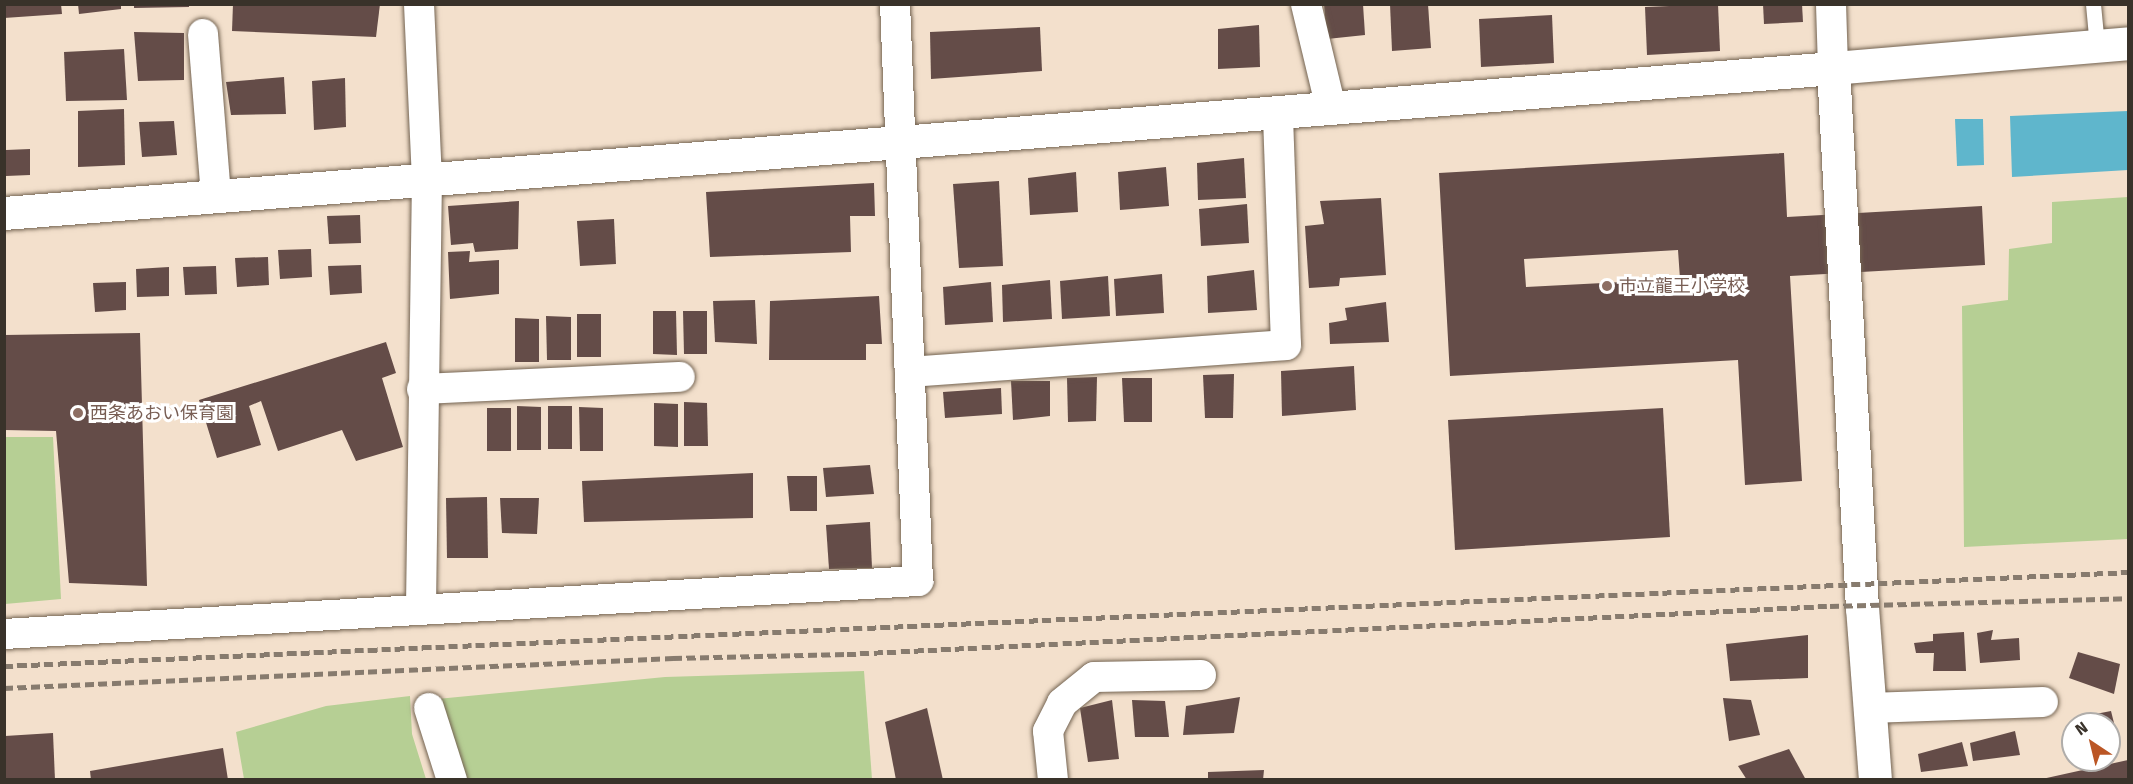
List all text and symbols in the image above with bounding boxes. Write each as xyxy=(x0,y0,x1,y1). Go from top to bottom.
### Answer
place label: 市立龍王小学校 xyxy=(1619,275,1745,297)
marker: 市立龍王小学校 xyxy=(1600,279,1614,293)
place label: 西条あおい保育園 xyxy=(90,402,234,424)
marker: 西条あおい保育園 xyxy=(71,406,85,420)
north arrow xyxy=(2061,712,2121,772)
text: N xyxy=(2072,718,2091,739)

